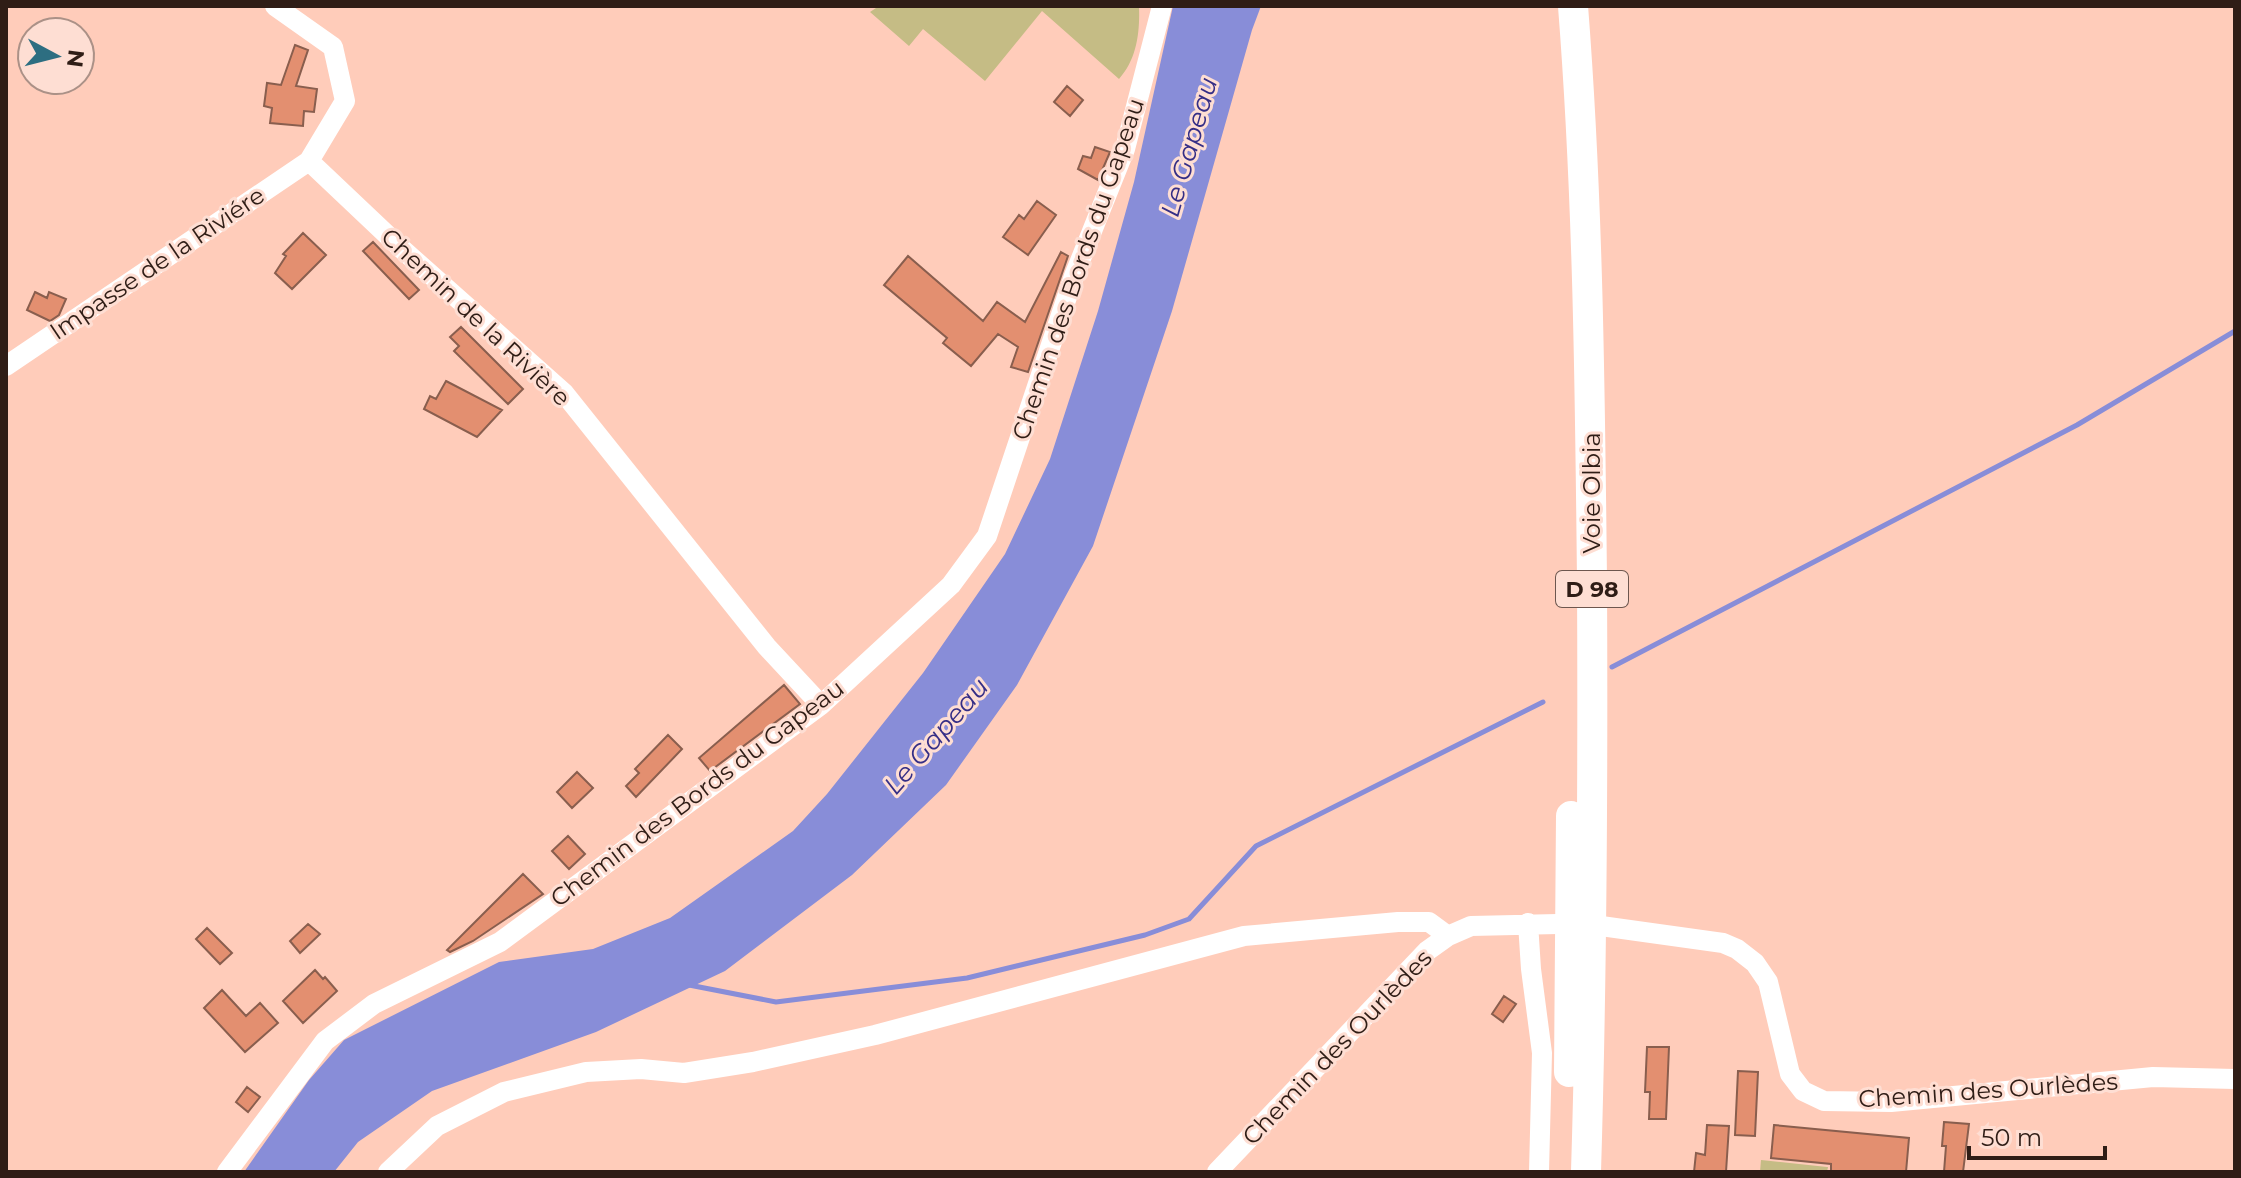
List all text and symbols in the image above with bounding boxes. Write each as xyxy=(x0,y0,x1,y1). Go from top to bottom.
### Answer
north arrow xyxy=(16,16,96,96)
text: N xyxy=(61,48,90,69)
water label: Le Gapeau xyxy=(1154,73,1224,221)
street label: Chemin des Bords du Gapeau xyxy=(1006,94,1150,444)
street label: Impasse de la Riviére xyxy=(44,180,270,346)
street label: Chemin de la Rivière xyxy=(376,222,576,412)
street label: Voie Olbia xyxy=(1577,432,1606,554)
road number: D 98 xyxy=(1556,571,1628,607)
water label: Le Gapeau xyxy=(877,671,995,801)
street label: Chemin des Bords du Gapeau xyxy=(545,673,849,913)
street label: Chemin des Ourlèdes xyxy=(1236,943,1438,1151)
street label: Chemin des Ourlèdes xyxy=(1857,1066,2119,1114)
scale bar xyxy=(1969,1110,2105,1160)
text: 50 m xyxy=(1981,1123,2042,1152)

